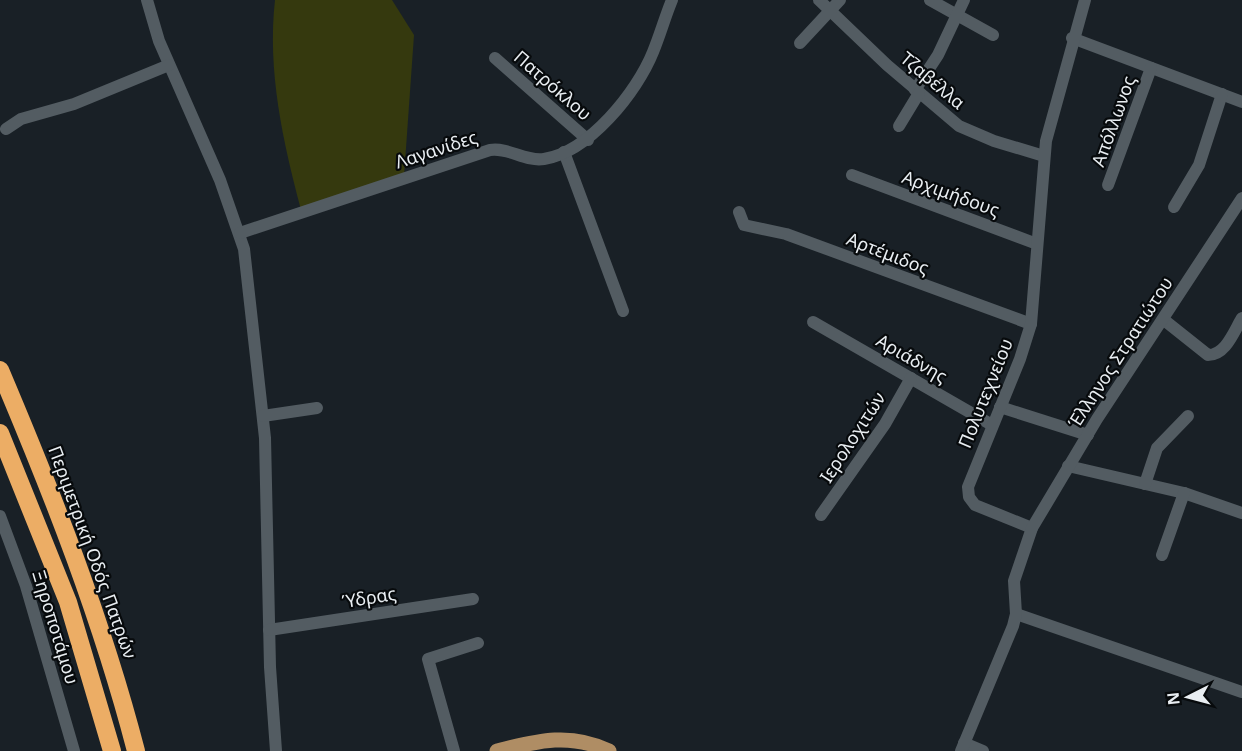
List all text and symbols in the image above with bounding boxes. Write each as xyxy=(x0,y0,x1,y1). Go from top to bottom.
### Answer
street label: Πατρόκλου xyxy=(509,45,597,125)
street label: Τζαβέλλα xyxy=(896,46,970,114)
street label: Απόλλωνος xyxy=(1085,72,1141,170)
street label: Λαγανίδες xyxy=(392,124,480,174)
street label: Αρχιμήδους xyxy=(899,164,1003,222)
street label: Αρτέμιδος xyxy=(843,226,933,280)
street label: Έλληνος Στρατιώτου xyxy=(1062,272,1178,432)
street label: Αριάδνης xyxy=(872,328,952,388)
street label: Πολυτεχνείου xyxy=(952,335,1018,451)
street label: Ιερολοχιτών xyxy=(814,387,890,487)
street label: Περιμετρική Οδός Πατρών xyxy=(43,442,143,662)
street label: Ξηροποτάμου xyxy=(27,567,85,687)
street label: Ύδρας xyxy=(340,581,398,613)
north arrow xyxy=(1158,667,1218,727)
text: N xyxy=(1161,691,1185,706)

